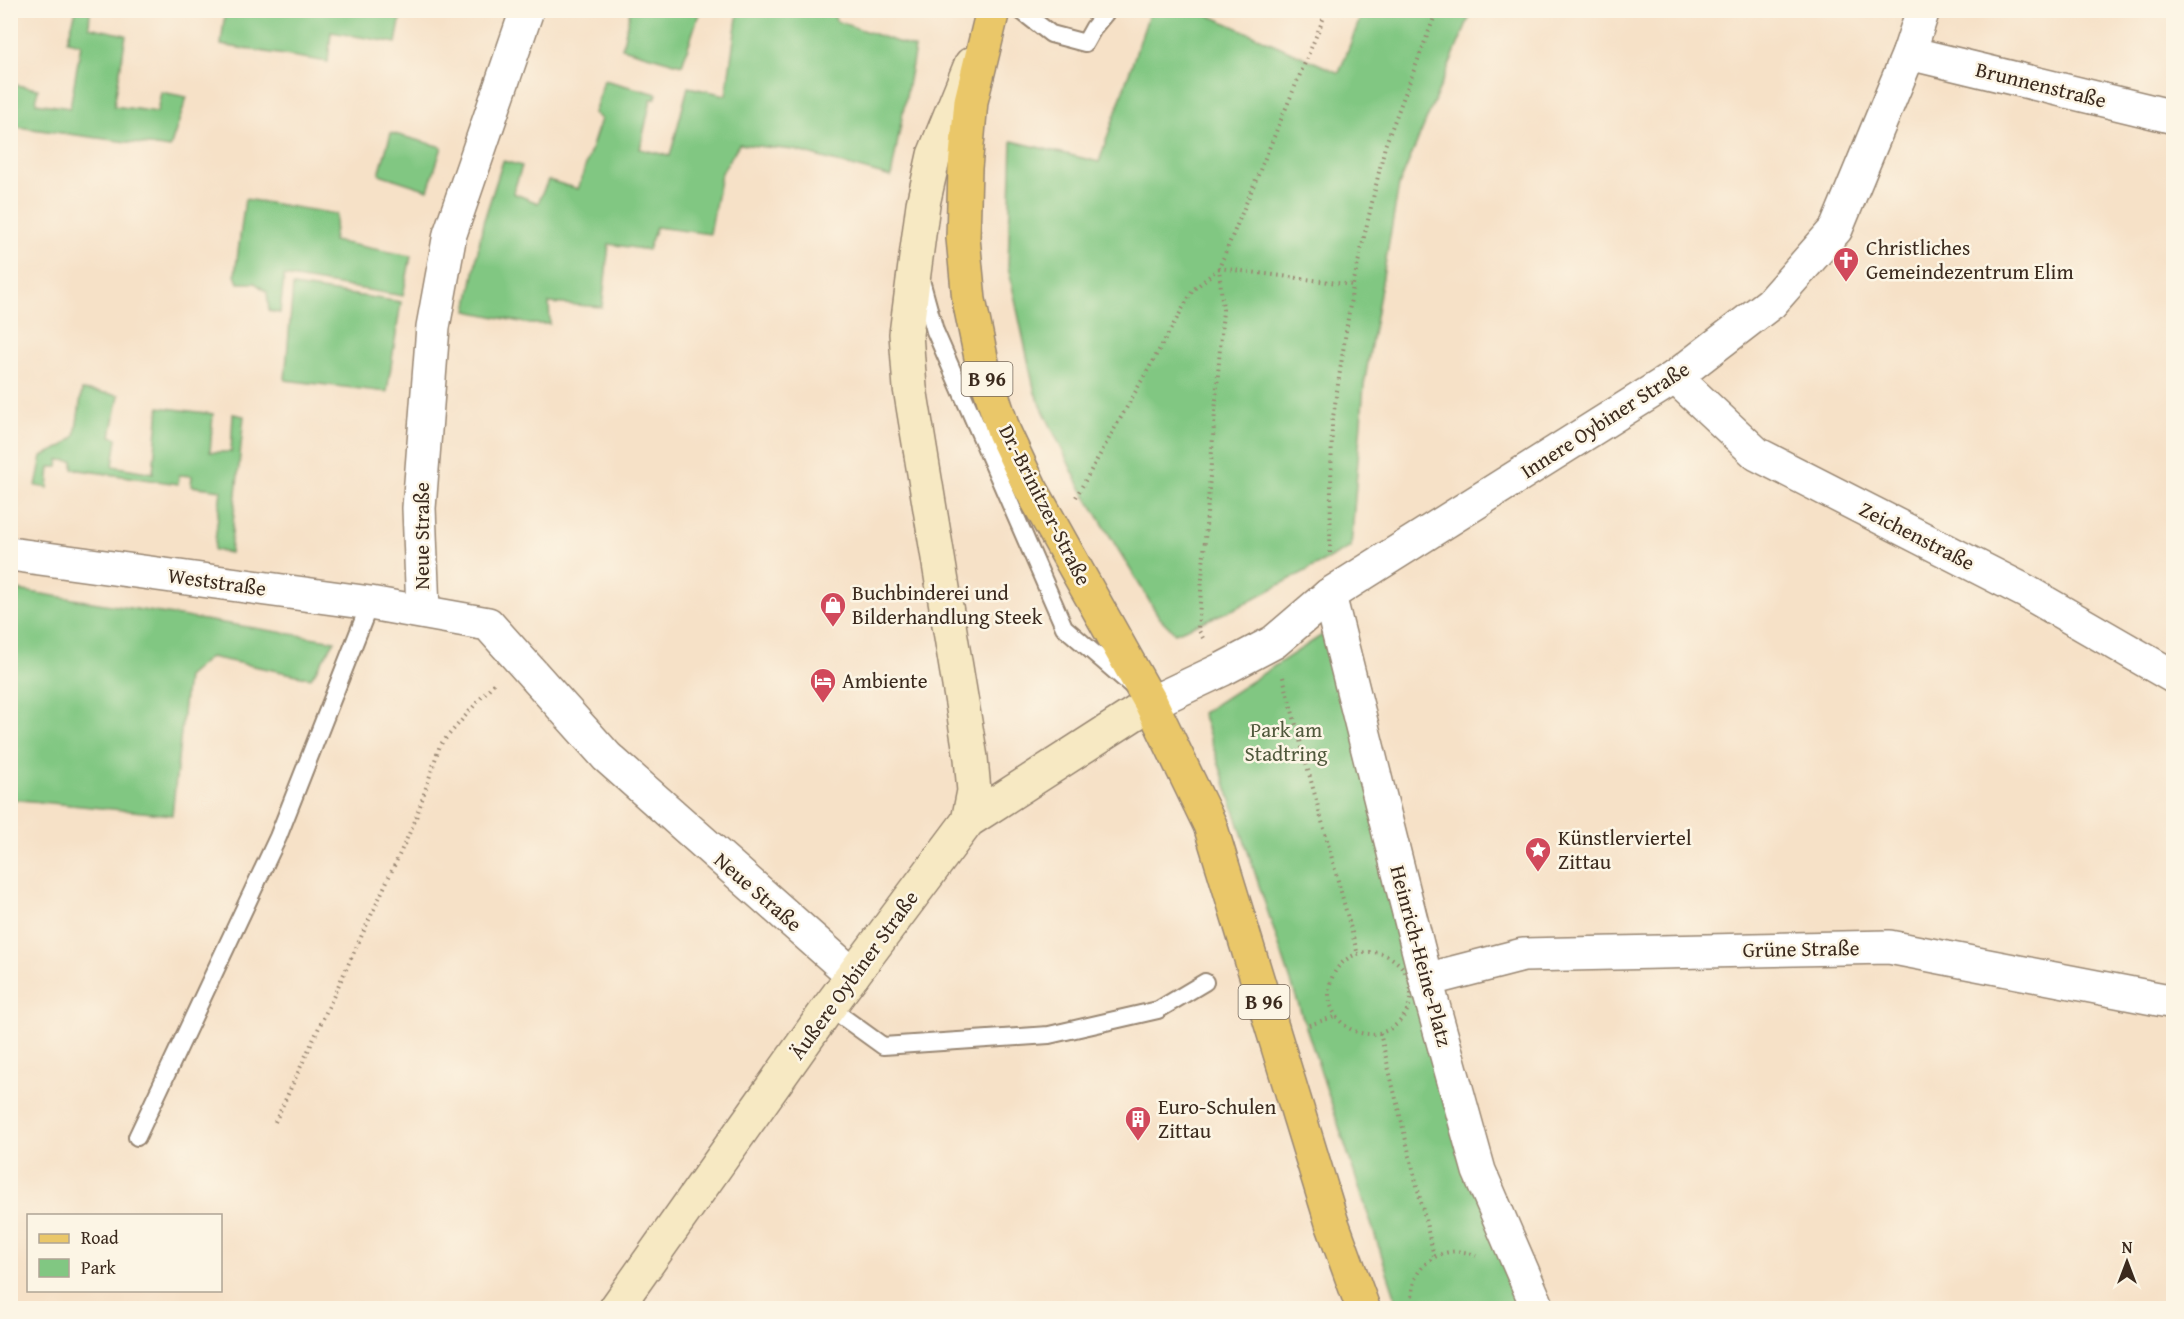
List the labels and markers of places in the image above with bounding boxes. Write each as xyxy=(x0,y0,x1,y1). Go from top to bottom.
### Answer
place label: Christliches Gemeindezentrum Elim xyxy=(1866,232,2074,287)
church icon: Christliches Gemeindezentrum Elim xyxy=(1831,245,1861,283)
place label: Buchbinderei und Bilderhandlung Steek xyxy=(852,577,1043,632)
shop icon: Buchbinderei und Bilderhandlung Steek xyxy=(818,590,848,628)
place label: Ambiente xyxy=(842,665,928,696)
hotel icon: Ambiente xyxy=(808,666,838,704)
place label: Künstlerviertel Zittau xyxy=(1558,822,1692,877)
place icon: Künstlerviertel Zittau xyxy=(1523,835,1553,873)
place label: Euro-Schulen Zittau xyxy=(1158,1091,1276,1146)
building icon: Euro-Schulen Zittau xyxy=(1123,1104,1153,1142)

